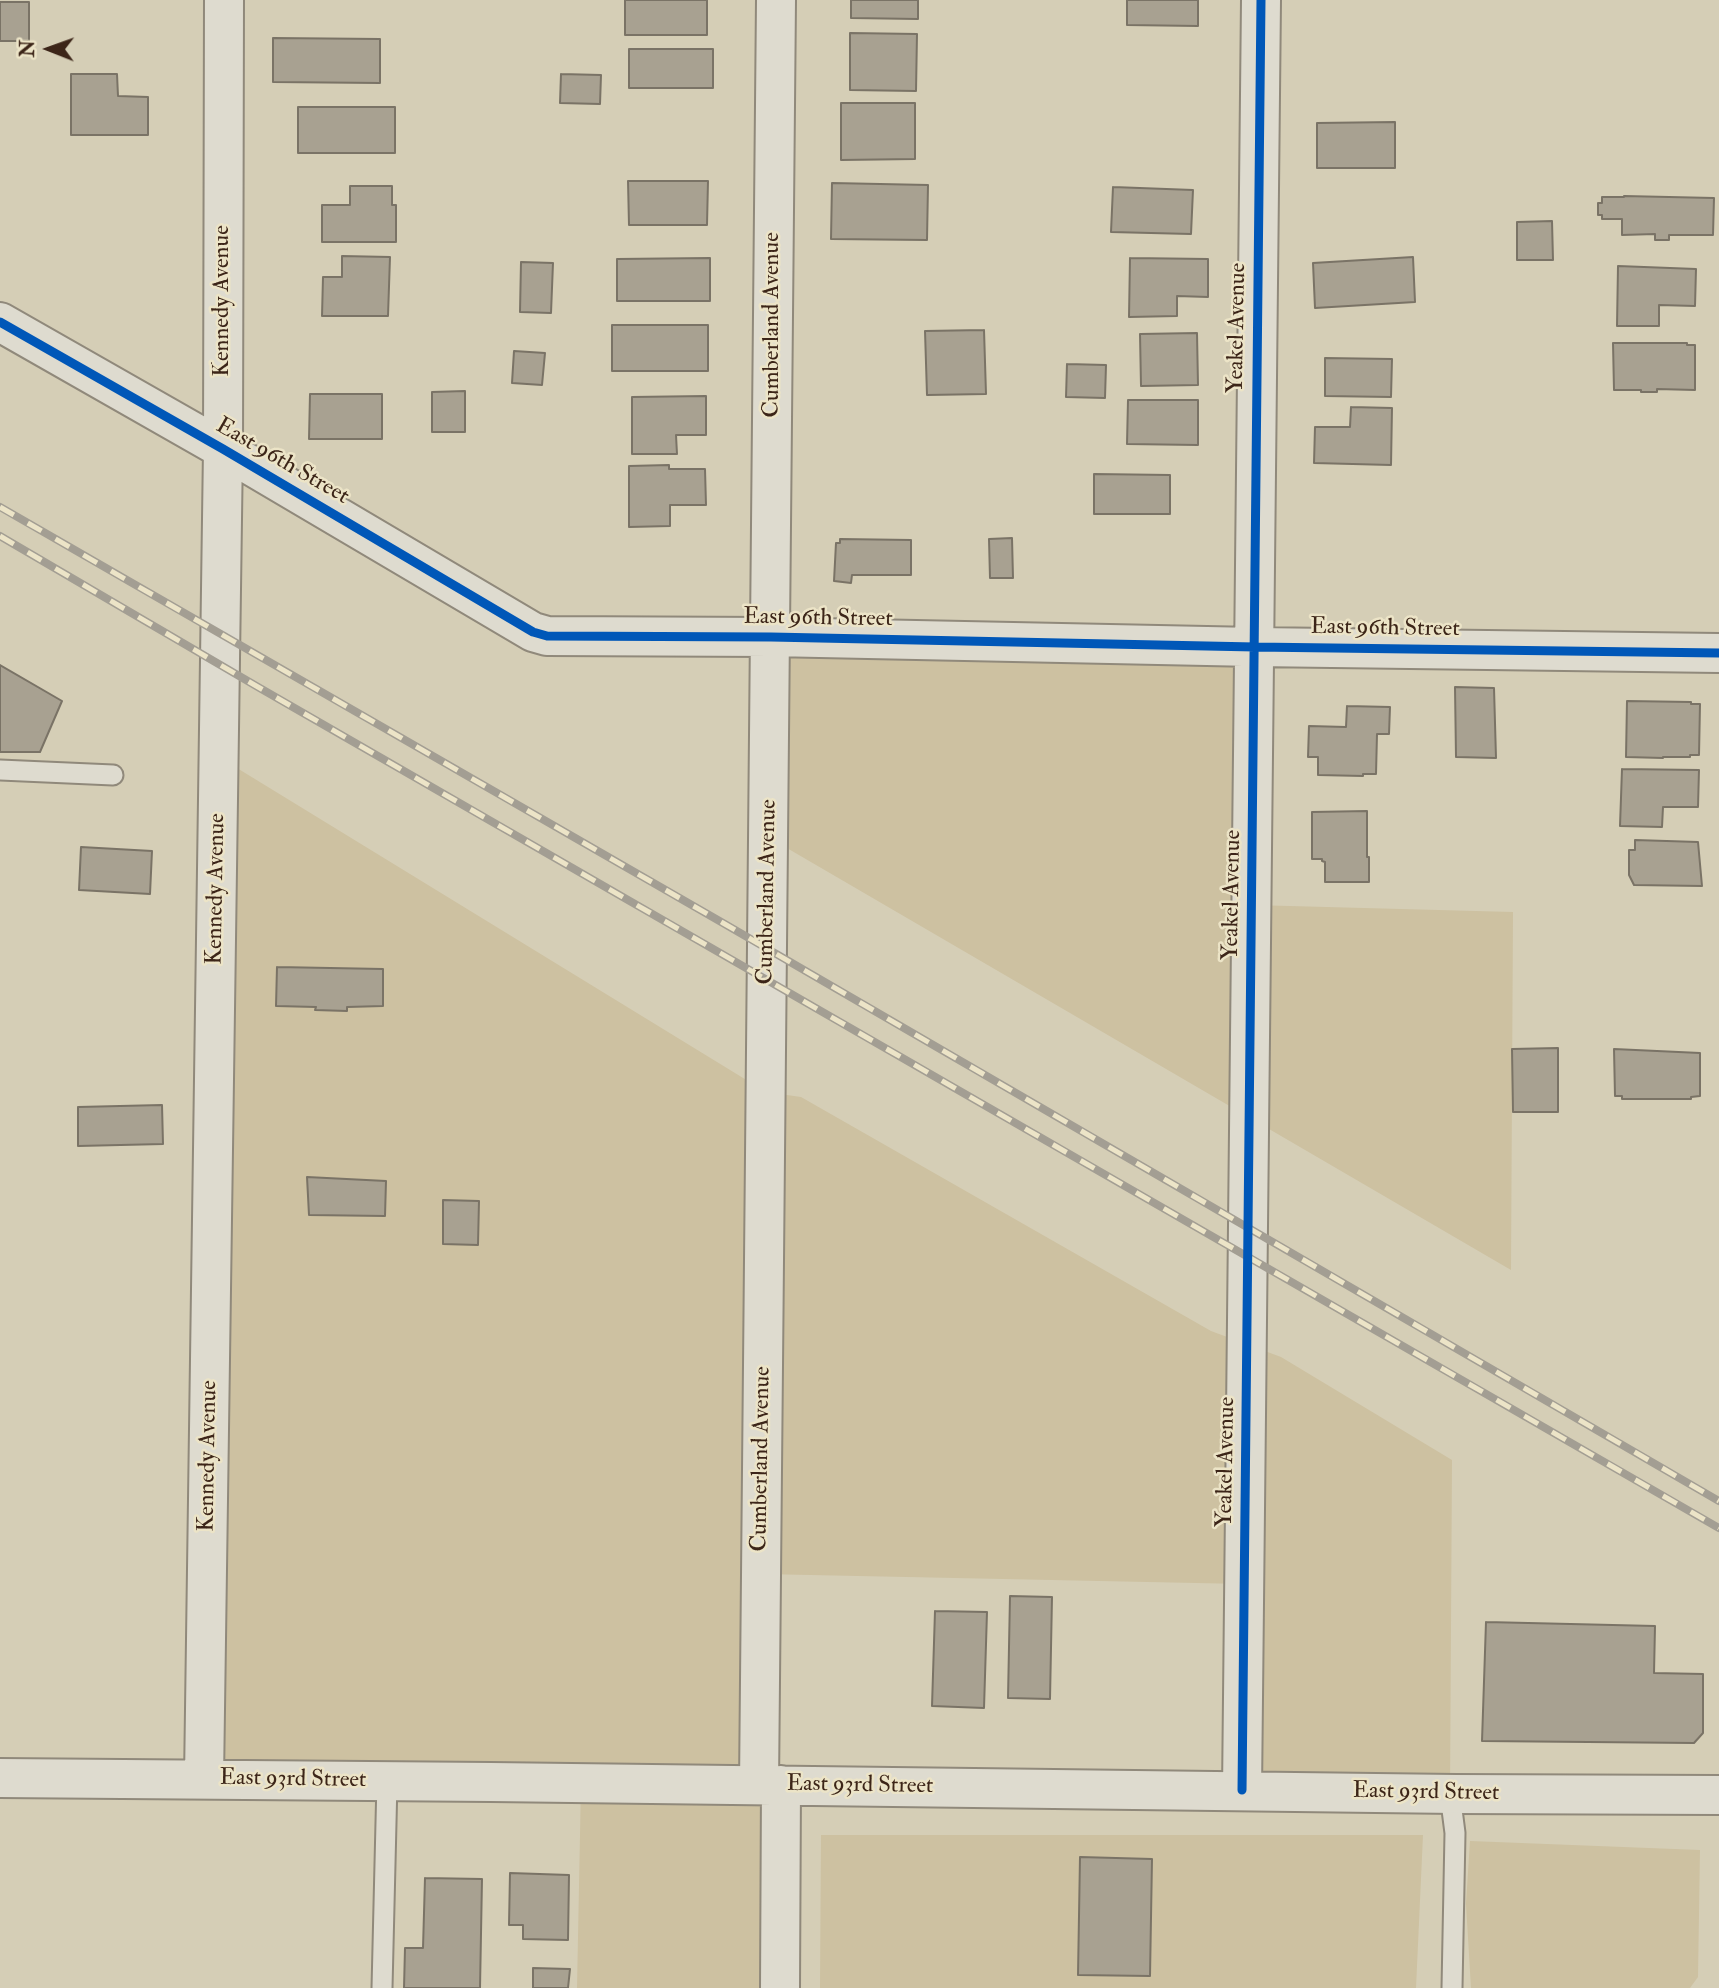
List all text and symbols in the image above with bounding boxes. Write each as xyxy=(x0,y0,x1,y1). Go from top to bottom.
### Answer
north arrow xyxy=(14,14,84,84)
text: N xyxy=(16,40,40,57)
street label: Kennedy Avenue xyxy=(209,225,237,377)
street label: Cumberland Avenue xyxy=(759,232,787,418)
street label: Yeakel Avenue xyxy=(1223,263,1253,393)
street label: East 96th Street xyxy=(210,413,354,511)
street label: East 96th Street xyxy=(743,604,893,634)
street label: East 96th Street xyxy=(1310,614,1460,644)
street label: Cumberland Avenue xyxy=(753,799,783,985)
street label: Kennedy Avenue xyxy=(202,813,232,965)
street label: Yeakel Avenue xyxy=(1218,830,1248,960)
street label: Cumberland Avenue xyxy=(747,1366,777,1552)
street label: Kennedy Avenue xyxy=(194,1380,224,1532)
street label: Yeakel Avenue xyxy=(1212,1397,1242,1527)
street label: East 93rd Street xyxy=(219,1765,367,1795)
street label: East 93rd Street xyxy=(786,1771,934,1801)
street label: East 93rd Street xyxy=(1352,1778,1500,1808)

